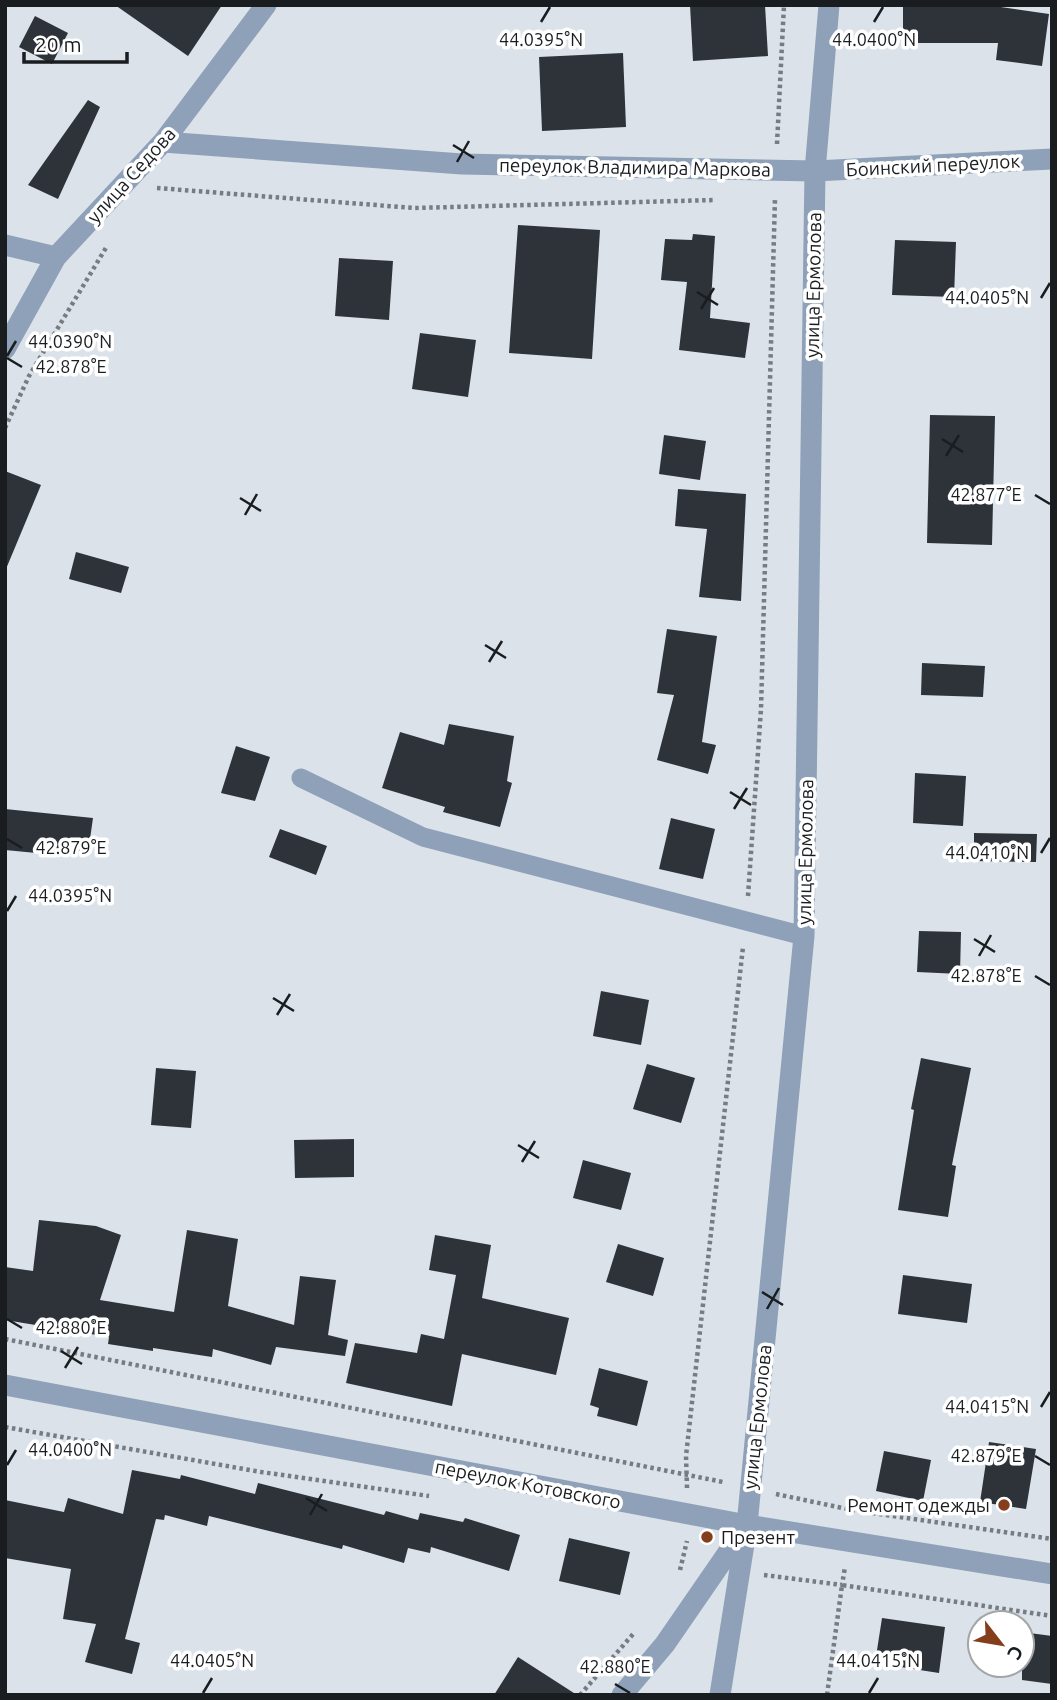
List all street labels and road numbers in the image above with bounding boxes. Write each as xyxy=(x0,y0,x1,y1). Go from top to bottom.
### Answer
street label: улица Седова xyxy=(82,123,180,227)
street label: Боинский переулок xyxy=(845,149,1021,181)
street label: переулок Владимира Маркова xyxy=(499,154,771,180)
street label: улица Ермолова xyxy=(801,212,825,358)
street label: улица Ермолова xyxy=(793,779,817,925)
street label: улица Ермолова xyxy=(738,1343,776,1491)
street label: переулок Котовского xyxy=(433,1455,623,1513)

